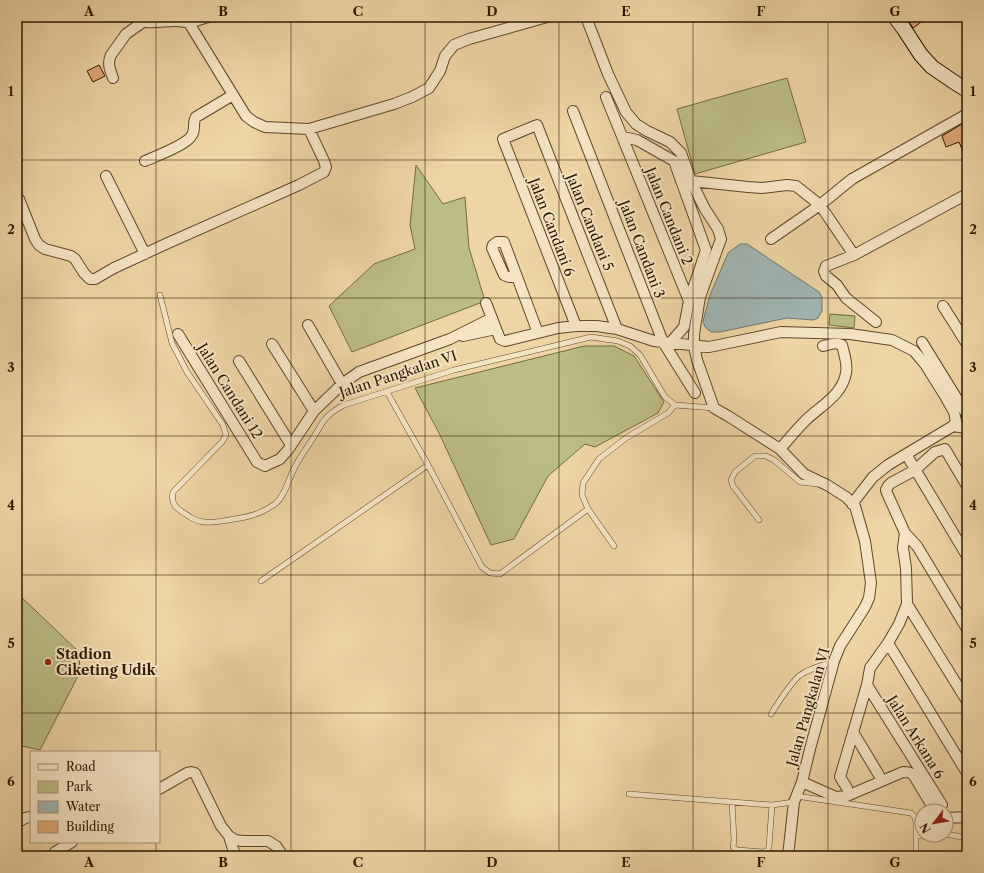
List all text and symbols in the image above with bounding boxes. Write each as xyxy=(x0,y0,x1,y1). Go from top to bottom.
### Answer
text: A xyxy=(83,3,95,19)
text: B xyxy=(218,3,228,19)
text: C xyxy=(353,3,363,19)
text: D xyxy=(486,3,498,19)
text: E xyxy=(621,3,631,19)
text: F xyxy=(757,3,766,19)
text: G xyxy=(889,3,901,19)
text: 1 xyxy=(8,83,14,99)
text: 1 xyxy=(970,83,976,99)
street label: Jalan Candani 2 xyxy=(640,163,697,268)
street label: Jalan Candani 5 xyxy=(562,169,618,273)
street label: Jalan Candani 6 xyxy=(524,173,579,279)
street label: Jalan Candani 3 xyxy=(614,196,669,301)
text: 2 xyxy=(7,221,15,237)
text: 2 xyxy=(969,221,977,237)
street label: Jalan Candani 12 xyxy=(192,338,267,442)
street label: Jalan Pangkalan VI xyxy=(335,346,459,402)
text: 3 xyxy=(7,359,15,375)
text: 3 xyxy=(969,359,977,375)
text: 4 xyxy=(7,497,15,513)
text: 4 xyxy=(969,497,977,513)
text: 5 xyxy=(7,635,15,651)
text: 5 xyxy=(969,635,977,651)
place label: Stadion Ciketing Udik xyxy=(56,645,157,679)
street label: Jalan Pangkalan VI xyxy=(782,645,834,770)
marker: Stadion Ciketing Udik xyxy=(43,657,53,667)
street label: Jalan Arkana 6 xyxy=(882,690,949,782)
legend xyxy=(30,751,160,843)
text: Road xyxy=(66,759,96,774)
text: 6 xyxy=(7,773,15,789)
text: 6 xyxy=(969,773,977,789)
text: Park xyxy=(66,779,93,794)
text: Water xyxy=(65,799,100,814)
north arrow xyxy=(914,803,954,843)
text: Building xyxy=(66,819,114,834)
text: N xyxy=(917,820,934,836)
text: A xyxy=(83,854,95,870)
text: B xyxy=(218,854,228,870)
text: C xyxy=(353,854,363,870)
text: D xyxy=(486,854,498,870)
text: E xyxy=(621,854,631,870)
text: F xyxy=(757,854,766,870)
text: G xyxy=(889,854,901,870)

